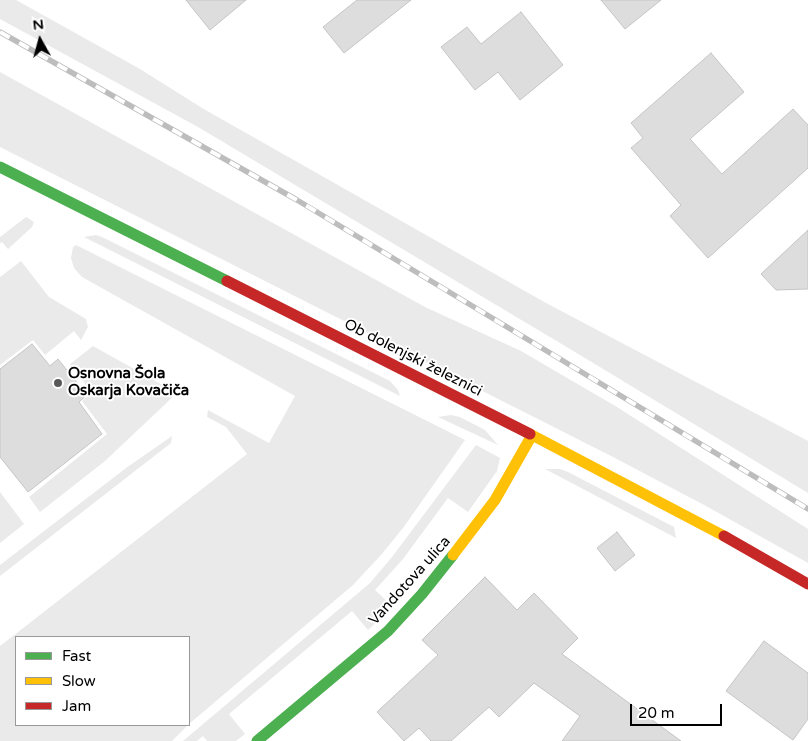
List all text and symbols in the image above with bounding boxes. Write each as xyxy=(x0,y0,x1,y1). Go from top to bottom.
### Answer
north arrow xyxy=(15,15,65,65)
text: N xyxy=(31,15,45,34)
street label: Ob dolenjski železnici xyxy=(341,315,485,401)
place label: Osnovna Šola Oskarja Kovačiča xyxy=(68,365,189,400)
marker: Osnovna Šola Oskarja Kovačiča xyxy=(52,377,64,389)
street label: Vandotova ulica xyxy=(365,533,455,629)
legend xyxy=(15,636,190,726)
text: Fast xyxy=(62,647,91,665)
text: Slow xyxy=(62,672,96,690)
scale bar xyxy=(633,694,726,726)
text: Jam xyxy=(62,697,91,715)
text: 20 m xyxy=(638,704,675,722)

